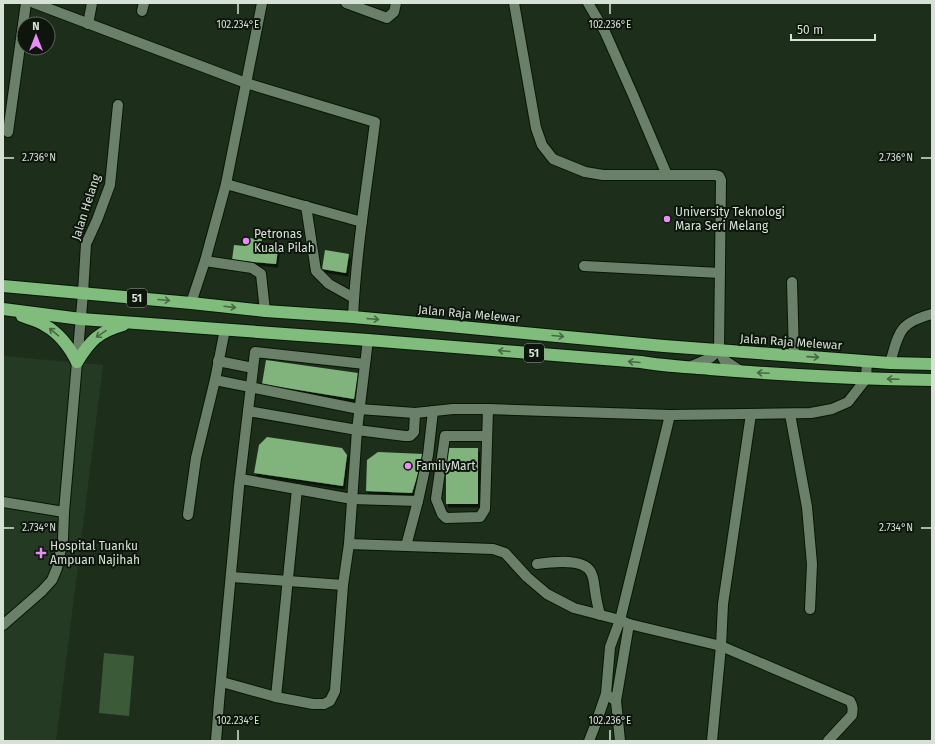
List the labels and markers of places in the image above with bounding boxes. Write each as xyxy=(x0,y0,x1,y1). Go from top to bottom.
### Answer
place label: University Teknologi Mara Seri Melang xyxy=(675,205,785,233)
marker: University Teknologi Mara Seri Melang xyxy=(662,214,672,224)
place label: Petronas Kuala Pilah xyxy=(254,227,315,255)
marker: Petronas Kuala Pilah xyxy=(241,236,251,246)
place label: FamilyMart xyxy=(416,459,476,473)
marker: FamilyMart xyxy=(403,461,413,471)
place label: Hospital Tuanku Ampuan Najihah xyxy=(50,539,140,567)
marker: Hospital Tuanku Ampuan Najihah xyxy=(35,547,47,559)

